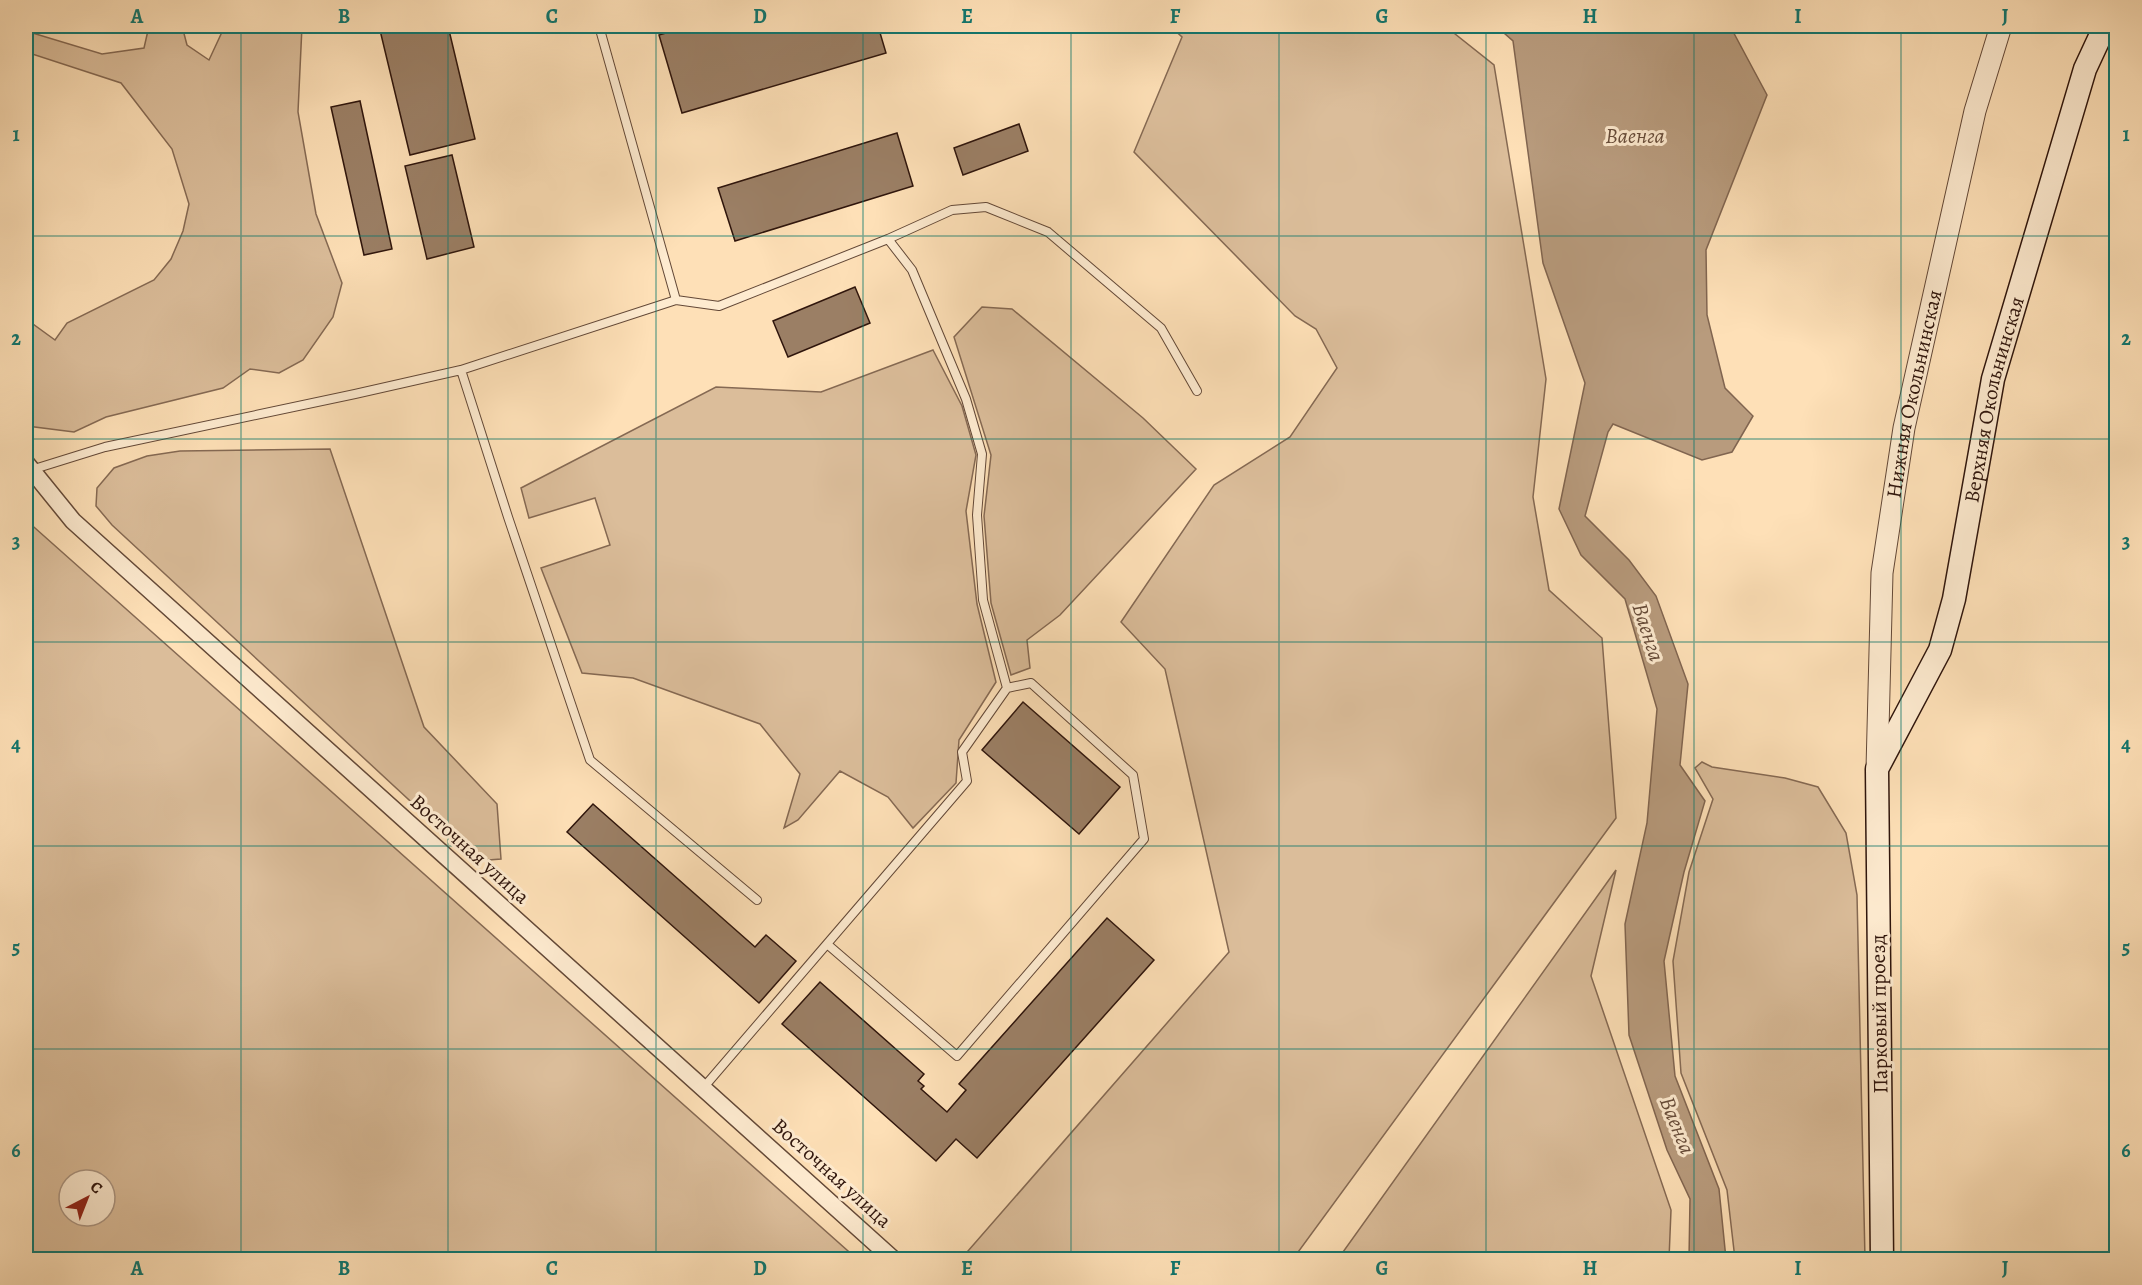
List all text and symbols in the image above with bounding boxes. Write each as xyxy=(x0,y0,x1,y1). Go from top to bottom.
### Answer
text: A xyxy=(130,3,144,30)
text: B xyxy=(338,3,350,30)
text: C xyxy=(546,3,558,30)
text: D xyxy=(753,3,767,30)
text: E xyxy=(961,3,973,30)
text: F xyxy=(1170,3,1181,30)
text: G xyxy=(1375,3,1389,30)
text: H xyxy=(1583,3,1598,30)
text: I xyxy=(1794,3,1802,30)
text: J xyxy=(2002,3,2009,30)
text: 1 xyxy=(12,121,20,148)
water label: Ваенга xyxy=(1605,121,1665,151)
text: 1 xyxy=(2122,121,2130,148)
street label: Нижняя Окольнинская xyxy=(1880,287,1949,500)
street label: Верхняя Окольнинская xyxy=(1957,293,2031,505)
text: 2 xyxy=(11,325,21,352)
text: 2 xyxy=(2121,325,2131,352)
text: 3 xyxy=(12,528,20,555)
text: 3 xyxy=(2122,528,2130,555)
water label: Ваенга xyxy=(1625,599,1672,665)
text: 4 xyxy=(11,731,21,758)
text: 4 xyxy=(2121,731,2131,758)
street label: Восточная улица xyxy=(404,788,536,910)
text: 5 xyxy=(12,934,20,961)
street label: Парковый проезд xyxy=(1864,934,1894,1094)
text: 5 xyxy=(2122,934,2130,961)
water label: Ваенга xyxy=(1652,1092,1702,1159)
street label: Восточная улица xyxy=(766,1112,898,1234)
text: 6 xyxy=(11,1137,21,1164)
text: 6 xyxy=(2121,1137,2131,1164)
north arrow xyxy=(57,1168,117,1228)
text: С xyxy=(85,1176,107,1199)
text: A xyxy=(130,1255,144,1282)
text: B xyxy=(338,1255,350,1282)
text: C xyxy=(546,1255,558,1282)
text: D xyxy=(753,1255,767,1282)
text: E xyxy=(961,1255,973,1282)
text: F xyxy=(1170,1255,1181,1282)
text: G xyxy=(1375,1255,1389,1282)
text: H xyxy=(1583,1255,1598,1282)
text: I xyxy=(1794,1255,1802,1282)
text: J xyxy=(2002,1255,2009,1282)

